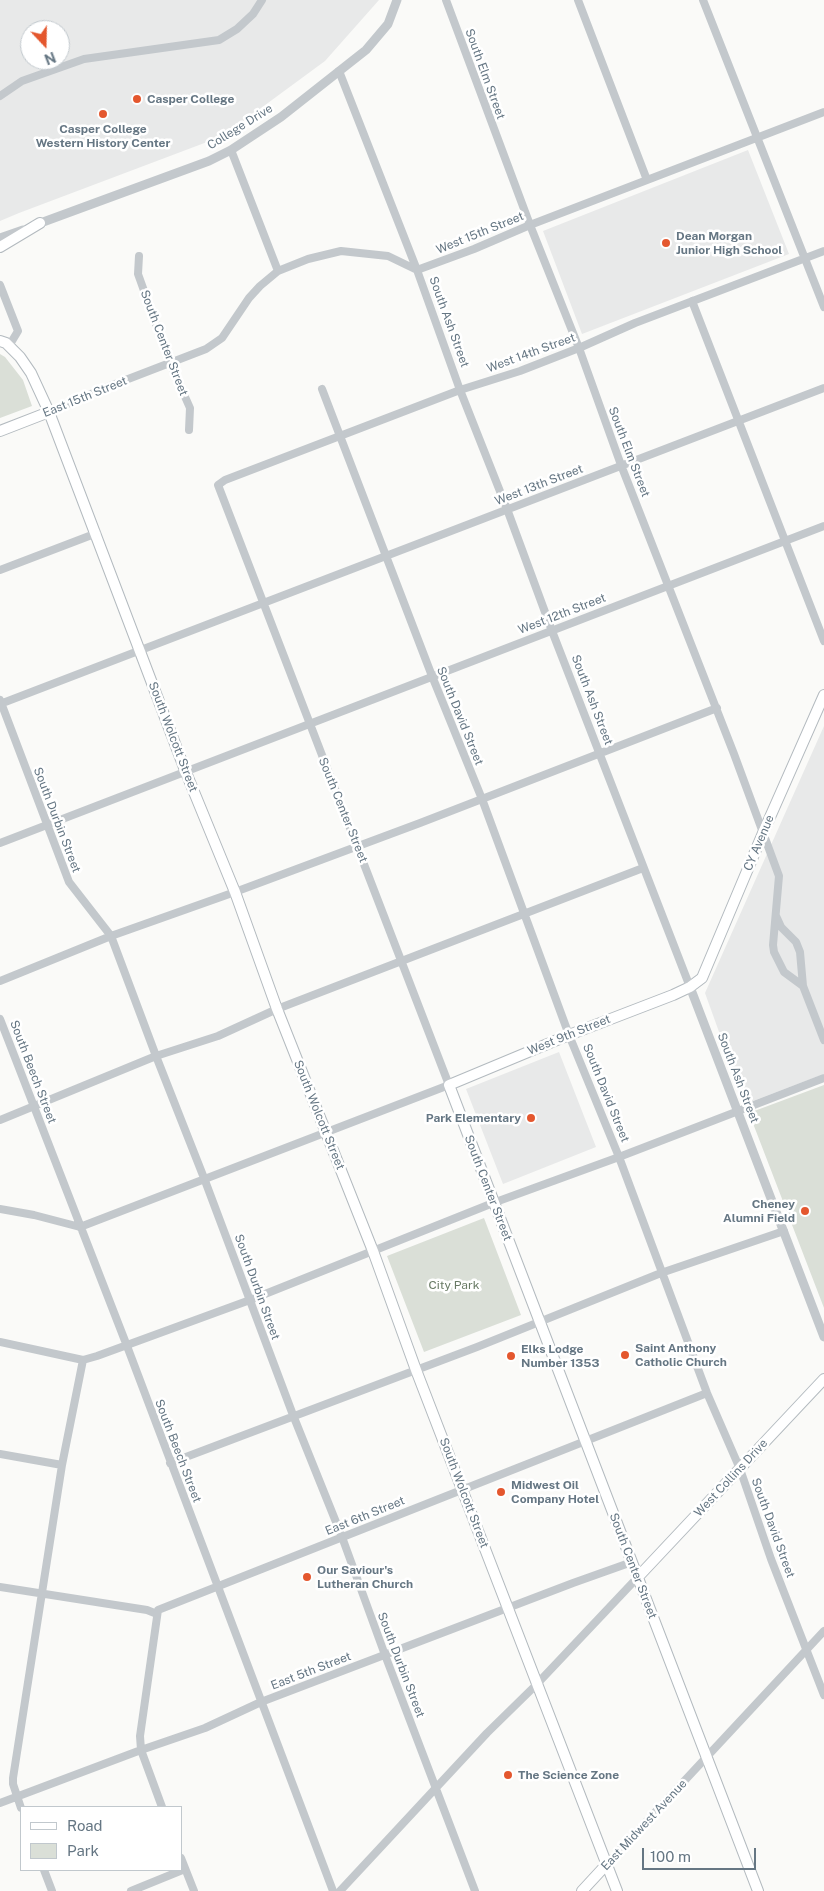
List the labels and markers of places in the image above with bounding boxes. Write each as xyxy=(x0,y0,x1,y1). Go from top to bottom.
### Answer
place label: Casper College xyxy=(147,92,234,106)
marker: Casper College xyxy=(131,93,143,105)
marker: Casper College Western History Center xyxy=(97,108,109,120)
place label: Casper College Western History Center xyxy=(36,122,170,150)
place label: Dean Morgan Junior High School xyxy=(676,229,782,257)
marker: Dean Morgan Junior High School xyxy=(660,237,672,249)
place label: Park Elementary xyxy=(426,1111,521,1125)
marker: Park Elementary xyxy=(525,1112,537,1124)
place label: Cheney Alumni Field xyxy=(723,1197,795,1225)
marker: Cheney Alumni Field xyxy=(799,1205,811,1217)
place label: Saint Anthony Catholic Church xyxy=(635,1341,727,1369)
place label: Elks Lodge Number 1353 xyxy=(521,1342,599,1370)
marker: Saint Anthony Catholic Church xyxy=(619,1349,631,1361)
marker: Elks Lodge Number 1353 xyxy=(505,1350,517,1362)
place label: Midwest Oil Company Hotel xyxy=(511,1478,599,1506)
marker: Midwest Oil Company Hotel xyxy=(495,1486,507,1498)
place label: Our Saviour's Lutheran Church xyxy=(317,1563,413,1591)
marker: Our Saviour's Lutheran Church xyxy=(301,1571,313,1583)
place label: The Science Zone xyxy=(518,1768,619,1782)
marker: The Science Zone xyxy=(502,1769,514,1781)

